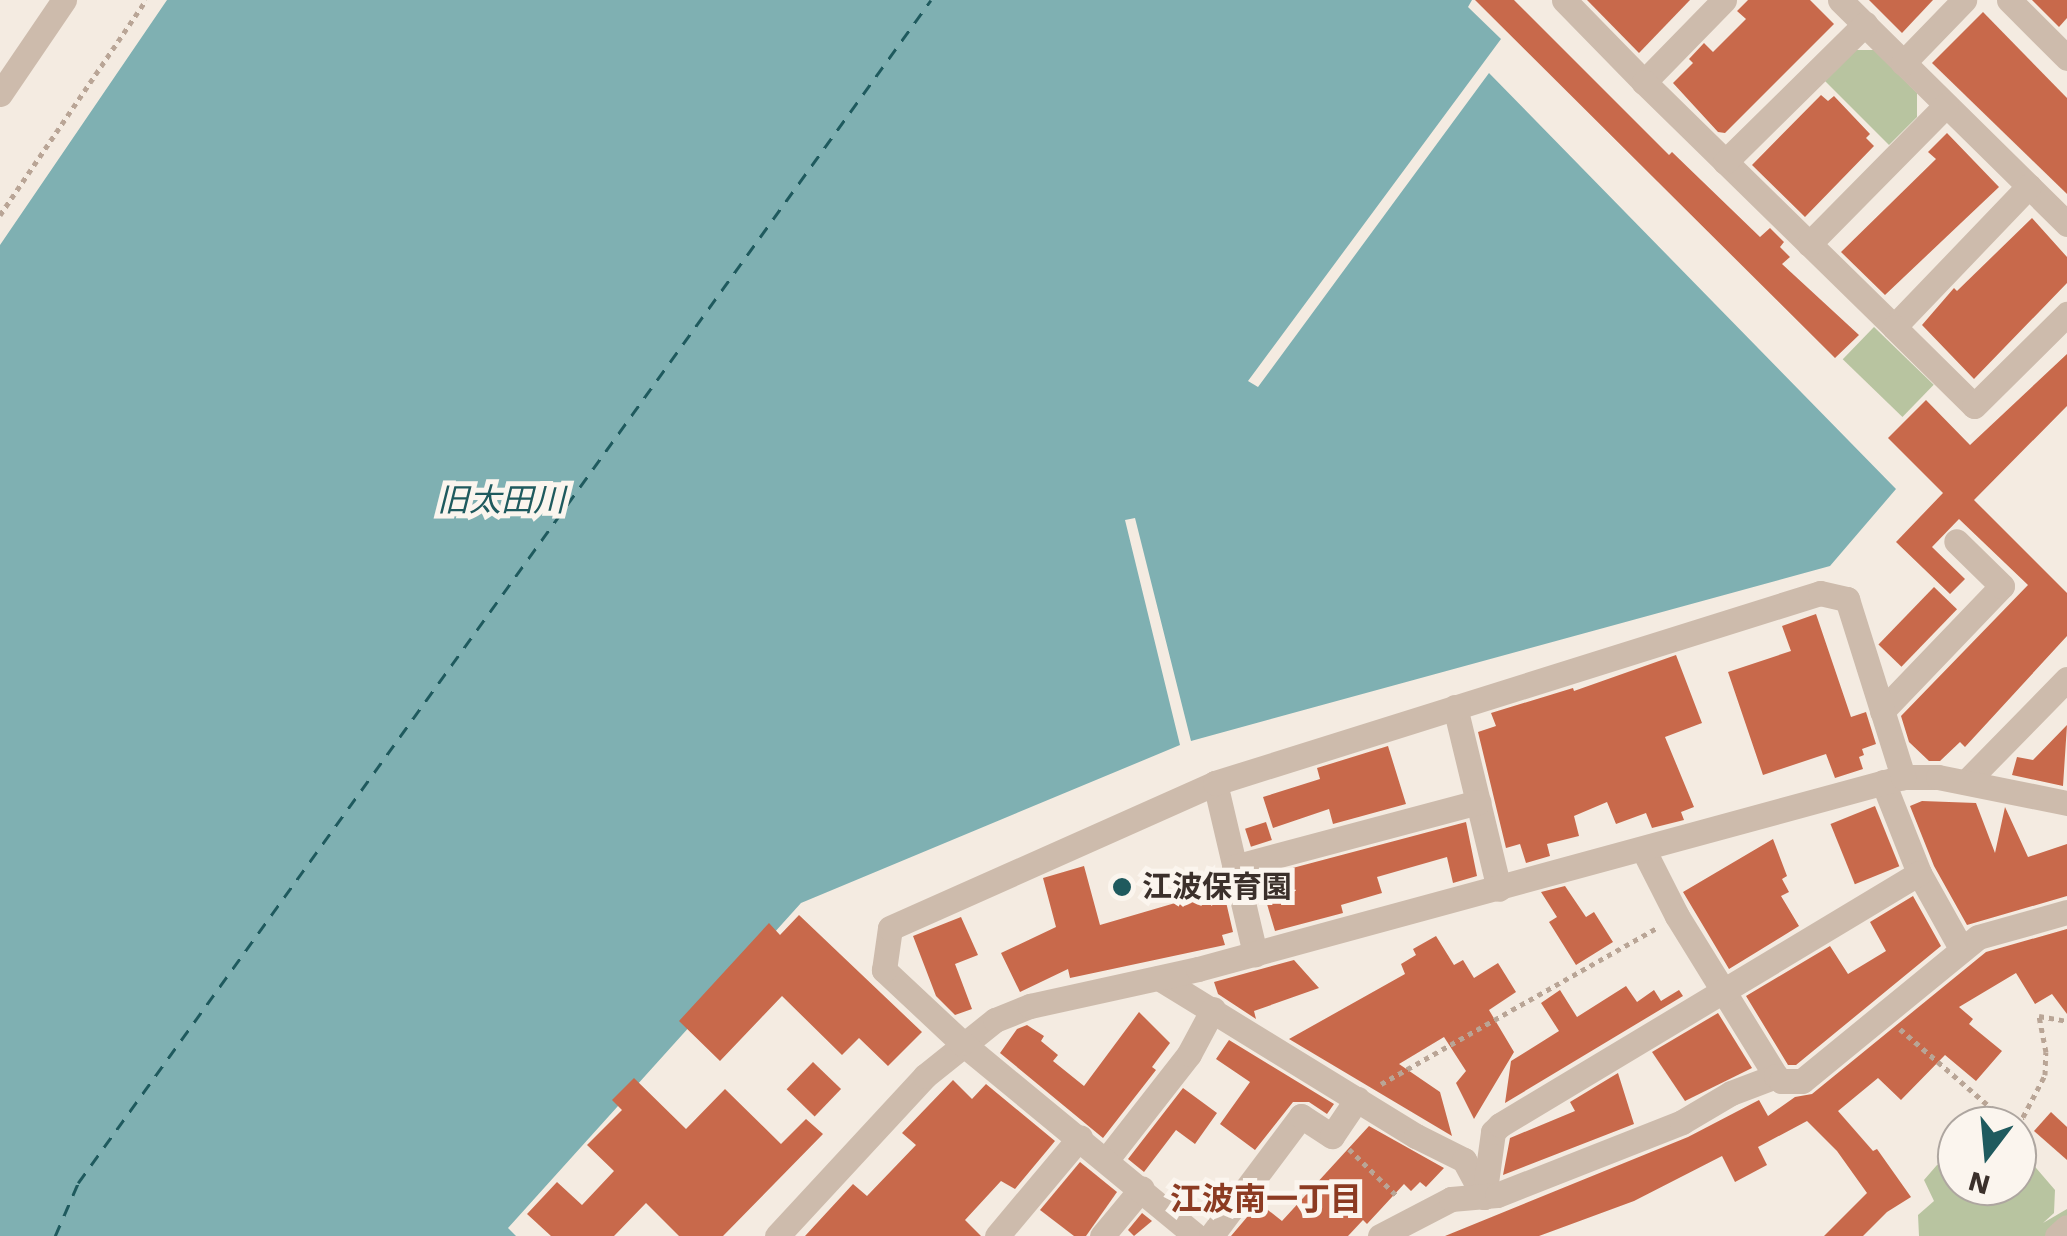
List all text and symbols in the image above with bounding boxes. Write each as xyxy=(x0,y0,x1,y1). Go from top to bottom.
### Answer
water label: 旧太田川 xyxy=(437,481,565,519)
place label: 江波保育園 xyxy=(1142,869,1292,905)
marker: 江波保育園 xyxy=(1111,876,1133,898)
north arrow xyxy=(1937,1106,2037,1206)
text: N xyxy=(1965,1165,1994,1202)
district label: 江波南一丁目 xyxy=(1170,1180,1362,1218)

